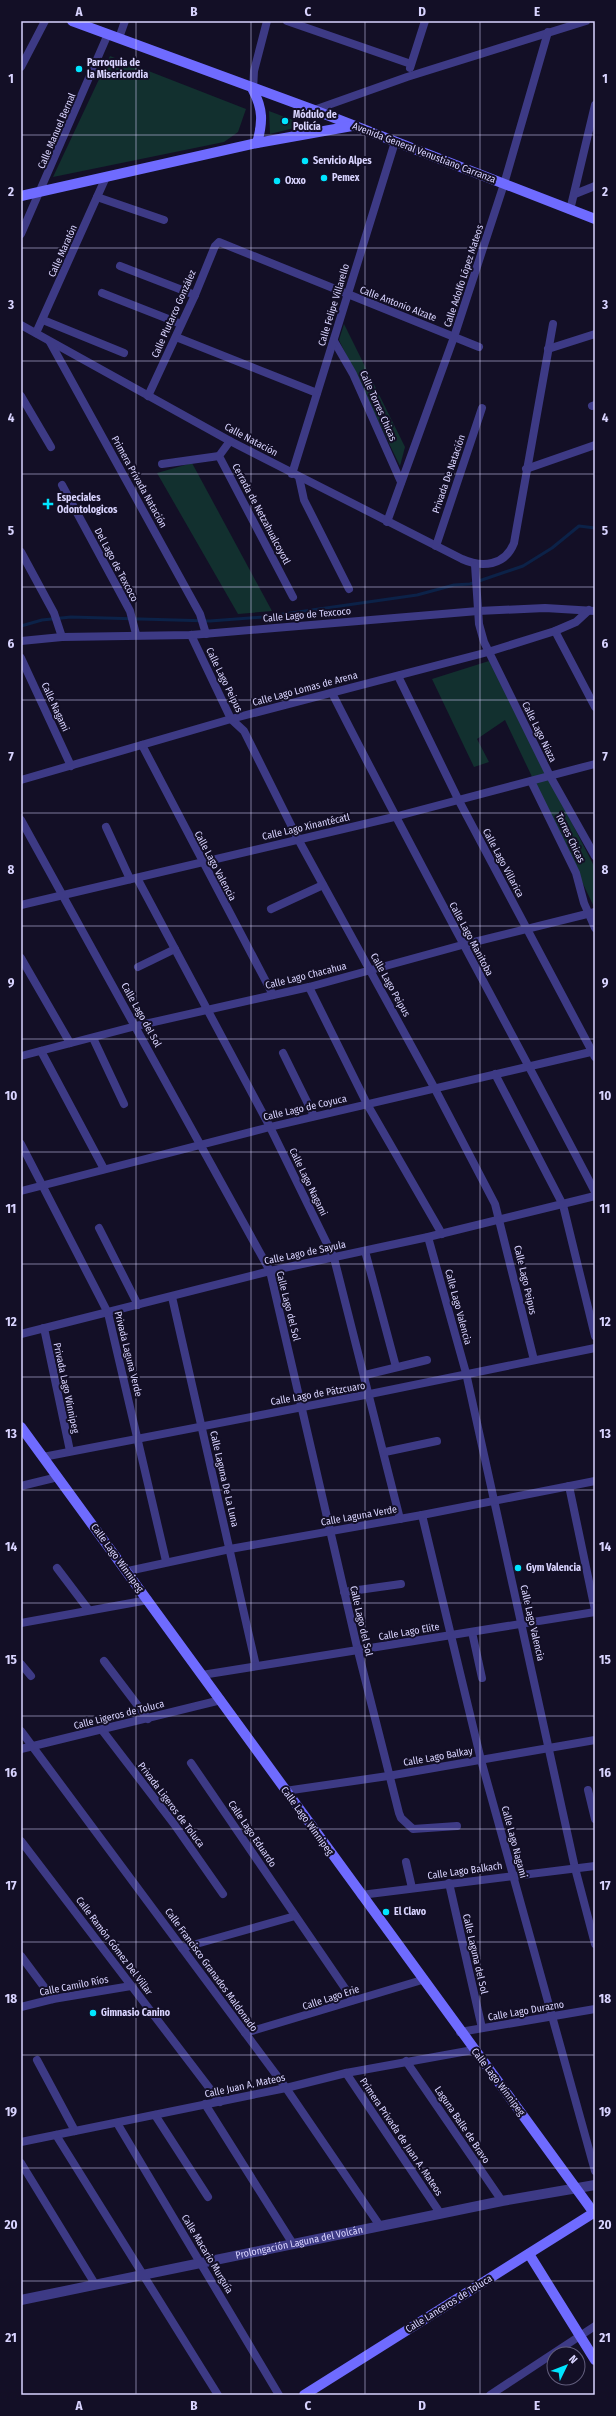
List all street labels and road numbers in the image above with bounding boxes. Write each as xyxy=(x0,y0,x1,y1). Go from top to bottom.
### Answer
street label: Calle Manuel Bernal xyxy=(36,91,79,171)
street label: Avenida General Venustiano Carranza xyxy=(351,120,497,186)
street label: Calle Maratón xyxy=(46,223,80,279)
street label: Calle Adolfo López Mateos xyxy=(442,223,486,329)
street label: Calle Felipe Villarello xyxy=(316,262,352,348)
street label: Calle Plutarco González xyxy=(149,268,199,360)
street label: Calle Antonio Alzate xyxy=(358,284,438,324)
street label: Calle Torres Chicas xyxy=(357,369,399,443)
street label: Calle Natación xyxy=(222,421,280,459)
street label: Privada De Natación xyxy=(430,433,468,515)
street label: Primera Privada Natación xyxy=(109,434,169,530)
street label: Cerrada de Netzahualcoyotl xyxy=(229,462,293,567)
street label: Del Lago de Texcoco xyxy=(92,526,140,604)
street label: Calle Lago de Texcoco xyxy=(263,605,351,625)
street label: Calle Lago Peipus xyxy=(203,646,245,714)
street label: Calle Lago Lomas de Arena xyxy=(251,669,359,709)
street label: Calle Nagami xyxy=(38,681,72,733)
street label: Calle Lago Niaza xyxy=(519,700,559,764)
street label: Calle Lago Xinantécatl xyxy=(261,811,351,843)
street label: Torres Chicas xyxy=(553,811,587,865)
street label: Calle Lago Villarica xyxy=(480,826,526,900)
street label: Calle Lago Valencia xyxy=(191,829,239,903)
street label: Calle Lago Manitoba xyxy=(446,900,496,978)
street label: Calle Lago Peipus xyxy=(368,951,412,1019)
street label: Calle Lago Chacahua xyxy=(264,960,348,992)
street label: Calle Lago del Sol xyxy=(118,981,164,1050)
street label: Calle Lago de Coyuca xyxy=(262,1093,348,1123)
street label: Calle Lago Nagami xyxy=(286,1146,330,1218)
street label: Calle Lago de Sayula xyxy=(263,1238,347,1268)
street label: Calle Lago Peipus xyxy=(511,1244,539,1316)
street label: Calle Lago Valencia xyxy=(442,1268,474,1346)
street label: Calle Lago del Sol xyxy=(273,1270,303,1343)
street label: Privada Laguna Verde xyxy=(112,1310,144,1398)
street label: Privada Lago Winnipeg xyxy=(51,1342,82,1435)
street label: Calle Lago de Pátzcuaro xyxy=(270,1380,366,1408)
street label: Calle Laguna De La Luna xyxy=(207,1430,241,1528)
street label: Calle Laguna Verde xyxy=(320,1503,398,1529)
street label: Calle Lago Winnipeg xyxy=(88,1521,146,1595)
street label: Calle Lago Valencia xyxy=(517,1584,547,1662)
street label: Calle Lago del Sol xyxy=(347,1585,375,1658)
street label: Calle Lago Elite xyxy=(378,1621,440,1643)
street label: Calle Ligeros de Toluca xyxy=(73,1698,166,1732)
street label: Calle Lago Balkay xyxy=(402,1745,474,1769)
street label: Privada Ligeros de Toluca xyxy=(135,1760,207,1850)
street label: Calle Lago Winnipeg xyxy=(278,1784,336,1858)
street label: Calle Lago Eduardo xyxy=(225,1799,279,1869)
street label: Calle Lago Nagami xyxy=(499,1805,529,1879)
street label: Calle Lago Balkach xyxy=(427,1860,503,1882)
street label: Calle Ramón Gómez Del Villar xyxy=(73,1894,155,1998)
street label: Calle Francisco Granados Maldonado xyxy=(162,1906,260,2034)
street label: Calle Laguna del Sol xyxy=(460,1913,490,1996)
street label: Calle Camilo Ríos xyxy=(38,1972,110,1999)
street label: Calle Lago Erie xyxy=(301,1983,361,2013)
street label: Calle Lago Durazno xyxy=(487,1998,565,2024)
street label: Calle Lago Winnipeg xyxy=(469,2046,528,2118)
street label: Calle Juan A. Mateos xyxy=(204,2072,286,2100)
street label: Primera Privada de Juan A. Mateos xyxy=(357,2076,445,2198)
street label: Laguna Balle de Bravo xyxy=(432,2084,492,2166)
street label: Calle Macario Murguía xyxy=(179,2212,236,2296)
street label: Prolongación Laguna del Volcán xyxy=(234,2224,364,2262)
street label: Calle Lanceros de Toluca xyxy=(403,2272,495,2336)

